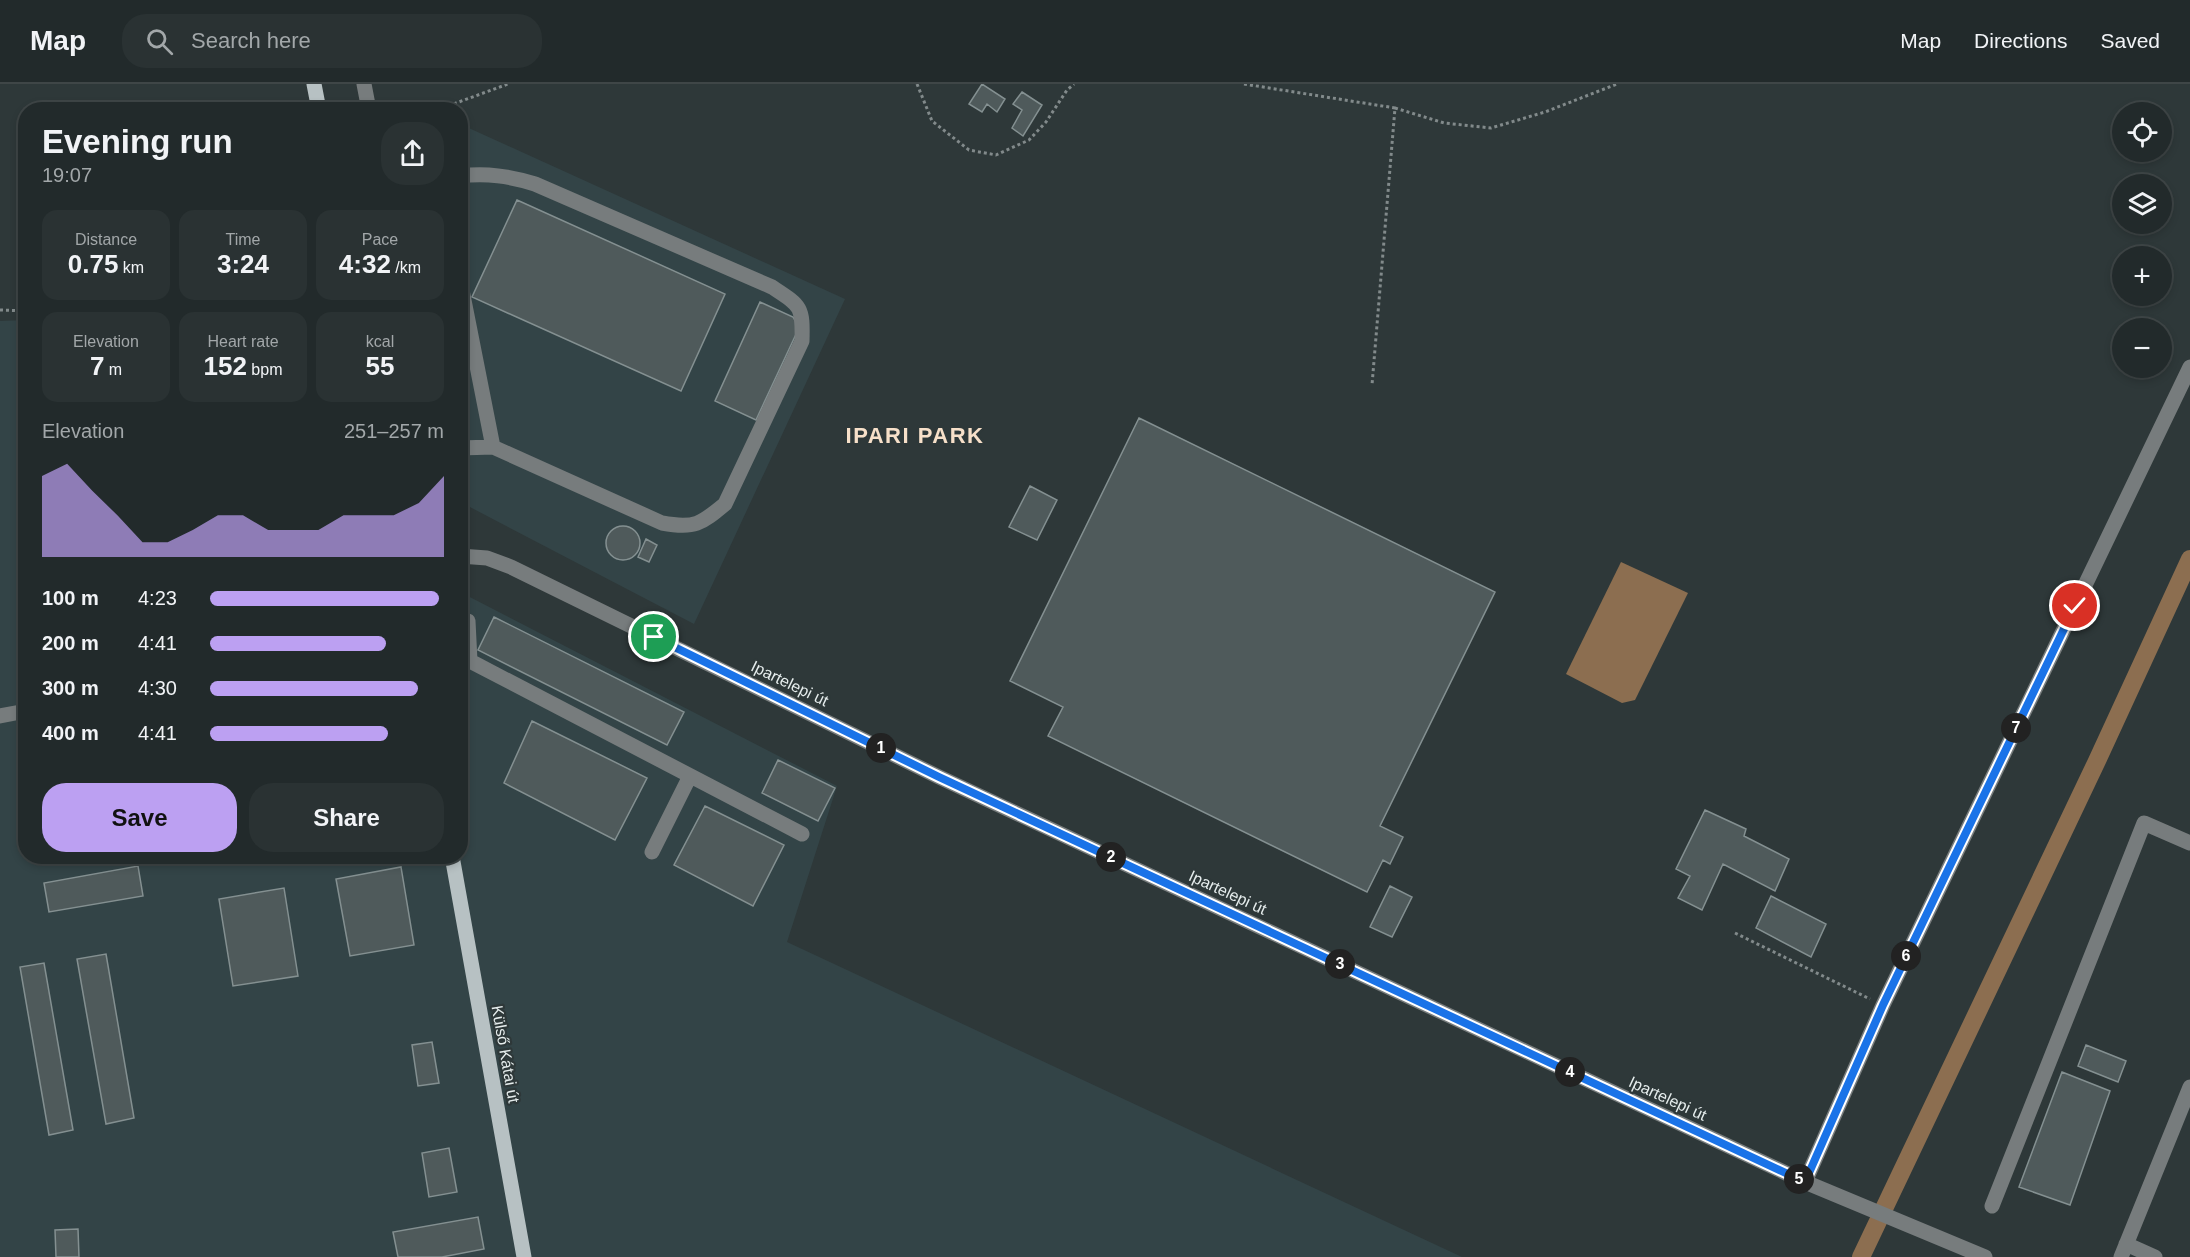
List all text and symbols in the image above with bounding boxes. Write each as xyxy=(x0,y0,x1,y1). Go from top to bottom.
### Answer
search box xyxy=(122,14,542,68)
text: Map xyxy=(30,25,86,56)
icon: search xyxy=(143,25,176,58)
text: Search here xyxy=(191,28,311,53)
text: Map xyxy=(1900,29,1941,52)
text: Directions xyxy=(1974,29,2067,52)
text: Saved xyxy=(2100,29,2160,52)
map controls xyxy=(2112,102,2172,378)
button: locate xyxy=(2112,102,2172,162)
button: share xyxy=(381,122,444,185)
text: Evening run xyxy=(42,123,233,160)
text: 19:07 xyxy=(42,164,92,186)
button: layers xyxy=(2112,174,2172,234)
text: Distance xyxy=(75,231,137,248)
text: Time xyxy=(226,231,260,248)
text: Pace xyxy=(362,231,398,248)
button: + xyxy=(2112,246,2172,306)
text: 0.75 xyxy=(68,249,118,279)
text: 3:24 xyxy=(217,249,269,279)
text: 4:32 xyxy=(339,249,391,279)
text: km xyxy=(118,259,144,276)
text: /km xyxy=(391,259,421,276)
button: − xyxy=(2112,318,2172,378)
text: Elevation xyxy=(73,333,139,350)
text: Heart rate xyxy=(207,333,279,350)
text: kcal xyxy=(366,333,394,350)
text: 7 xyxy=(90,351,104,381)
text: 152 xyxy=(204,351,247,381)
text: 55 xyxy=(366,351,394,381)
text: m xyxy=(104,361,122,378)
text: bpm xyxy=(247,361,282,378)
text: Elevation xyxy=(42,420,124,442)
text: 251–257 m xyxy=(344,420,444,442)
district label: IPARI PARK xyxy=(846,423,984,448)
pin xyxy=(2049,580,2100,631)
text: 100 m xyxy=(42,587,99,609)
text: 4:23 xyxy=(138,587,177,609)
icon: check xyxy=(2058,589,2091,622)
pin xyxy=(628,611,679,662)
icon: arrive xyxy=(637,620,670,653)
text: 200 m xyxy=(42,632,99,654)
text: 4:41 xyxy=(138,632,177,654)
street label: Ipartelepi út xyxy=(748,657,832,710)
text: 300 m xyxy=(42,677,99,699)
text: 4:30 xyxy=(138,677,177,699)
pin: 7 xyxy=(2001,713,2031,743)
text: 7 xyxy=(2012,719,2020,736)
text: 400 m xyxy=(42,722,99,744)
text: 4:41 xyxy=(138,722,177,744)
pin: 1 xyxy=(866,733,896,763)
text: 1 xyxy=(877,739,885,756)
button: Save xyxy=(42,783,237,852)
button: Share xyxy=(249,783,444,852)
pin: 2 xyxy=(1096,842,1126,872)
text: 2 xyxy=(1107,848,1115,865)
street label: Ipartelepi út xyxy=(1186,867,1270,918)
pin: 6 xyxy=(1891,941,1921,971)
text: 6 xyxy=(1902,947,1910,964)
pin: 3 xyxy=(1325,949,1355,979)
text: 3 xyxy=(1336,955,1344,972)
street label: Külső Kátai út xyxy=(489,1004,523,1105)
pin: 4 xyxy=(1555,1057,1585,1087)
text: 4 xyxy=(1566,1063,1574,1080)
street label: Ipartelepi út xyxy=(1626,1073,1710,1124)
pin: 5 xyxy=(1784,1164,1814,1194)
text: 5 xyxy=(1795,1170,1803,1187)

